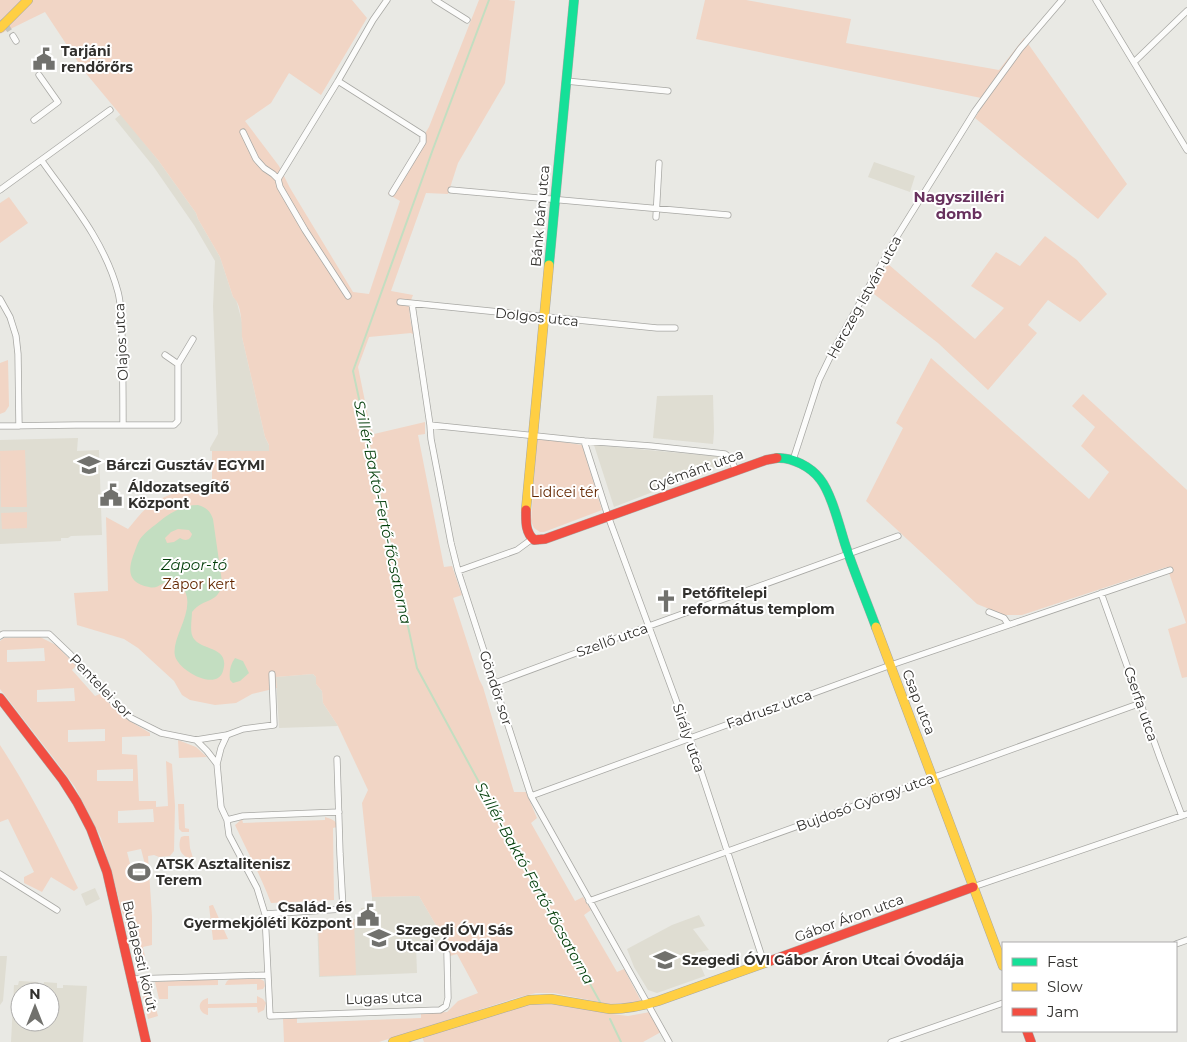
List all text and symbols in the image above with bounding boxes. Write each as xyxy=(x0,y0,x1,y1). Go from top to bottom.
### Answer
place label: Tarjáni rendőrőrs xyxy=(61,42,133,76)
public building icon: Tarjáni rendőrőrs xyxy=(31,46,57,72)
street label: Bánk bán utca xyxy=(527,164,553,268)
district label: Nagyszilléri domb xyxy=(914,187,1004,223)
street label: Herczeg István utca xyxy=(823,232,905,362)
street label: Olajos utca xyxy=(110,303,132,381)
street label: Dolgos utca xyxy=(494,304,580,330)
water label: Szillér-Baktó-Fertő-főcsatorna xyxy=(350,398,416,626)
street label: Gyémánt utca xyxy=(646,445,746,495)
school or university icon: Bárczi Gusztáv EGYMI xyxy=(76,452,102,478)
place label: Bárczi Gusztáv EGYMI xyxy=(106,456,265,474)
place label: Áldozatsegítő Központ xyxy=(127,478,229,512)
public building icon: Áldozatsegítő Központ xyxy=(98,482,124,508)
park label: Lidicei tér xyxy=(531,483,600,501)
water label: Zápor-tó xyxy=(160,555,227,574)
park label: Zápor kert xyxy=(163,575,236,593)
place label: Petőfitelepi református templom xyxy=(682,584,835,618)
church icon: Petőfitelepi református templom xyxy=(653,588,679,614)
street label: Szellő utca xyxy=(574,619,650,661)
street label: Göndör sor xyxy=(475,648,517,728)
street label: Pentelei sor xyxy=(66,650,136,722)
street label: Cserfa utca xyxy=(1120,664,1162,744)
street label: Csap utca xyxy=(898,667,940,737)
street label: Fadrusz utca xyxy=(724,685,814,733)
street label: Sirály utca xyxy=(669,701,709,775)
street label: Bujdosó György utca xyxy=(794,769,936,835)
water label: Szillér-Baktó-Fertő-főcsatorna xyxy=(471,778,599,988)
place label: ATSK Asztalitenisz Terem xyxy=(155,855,291,889)
sports icon: ATSK Asztalitenisz Terem xyxy=(126,859,152,885)
street label: Gábor Áron utca xyxy=(792,890,906,946)
place label: Család- és Gyermekjóléti Központ xyxy=(184,898,353,932)
street label: Budapesti körút xyxy=(118,899,162,1013)
public building icon: Család- és Gyermekjóléti Központ xyxy=(355,902,381,928)
place label: Szegedi ÓVI Sás Utcai Óvodája xyxy=(396,921,514,955)
school or university icon: Szegedi ÓVI Sás Utcai Óvodája xyxy=(366,925,392,951)
legend xyxy=(1002,942,1177,1032)
school or university icon: Szegedi ÓVI Gábor Áron Utcai Óvodája xyxy=(652,947,678,973)
place label: Szegedi ÓVI Gábor Áron Utcai Óvodája xyxy=(682,951,964,969)
text: Fast xyxy=(1047,952,1078,971)
text: Slow xyxy=(1047,977,1083,996)
north arrow xyxy=(10,982,60,1032)
text: N xyxy=(29,985,41,1003)
street label: Lugas utca xyxy=(345,988,423,1008)
text: Jam xyxy=(1046,1002,1079,1021)

